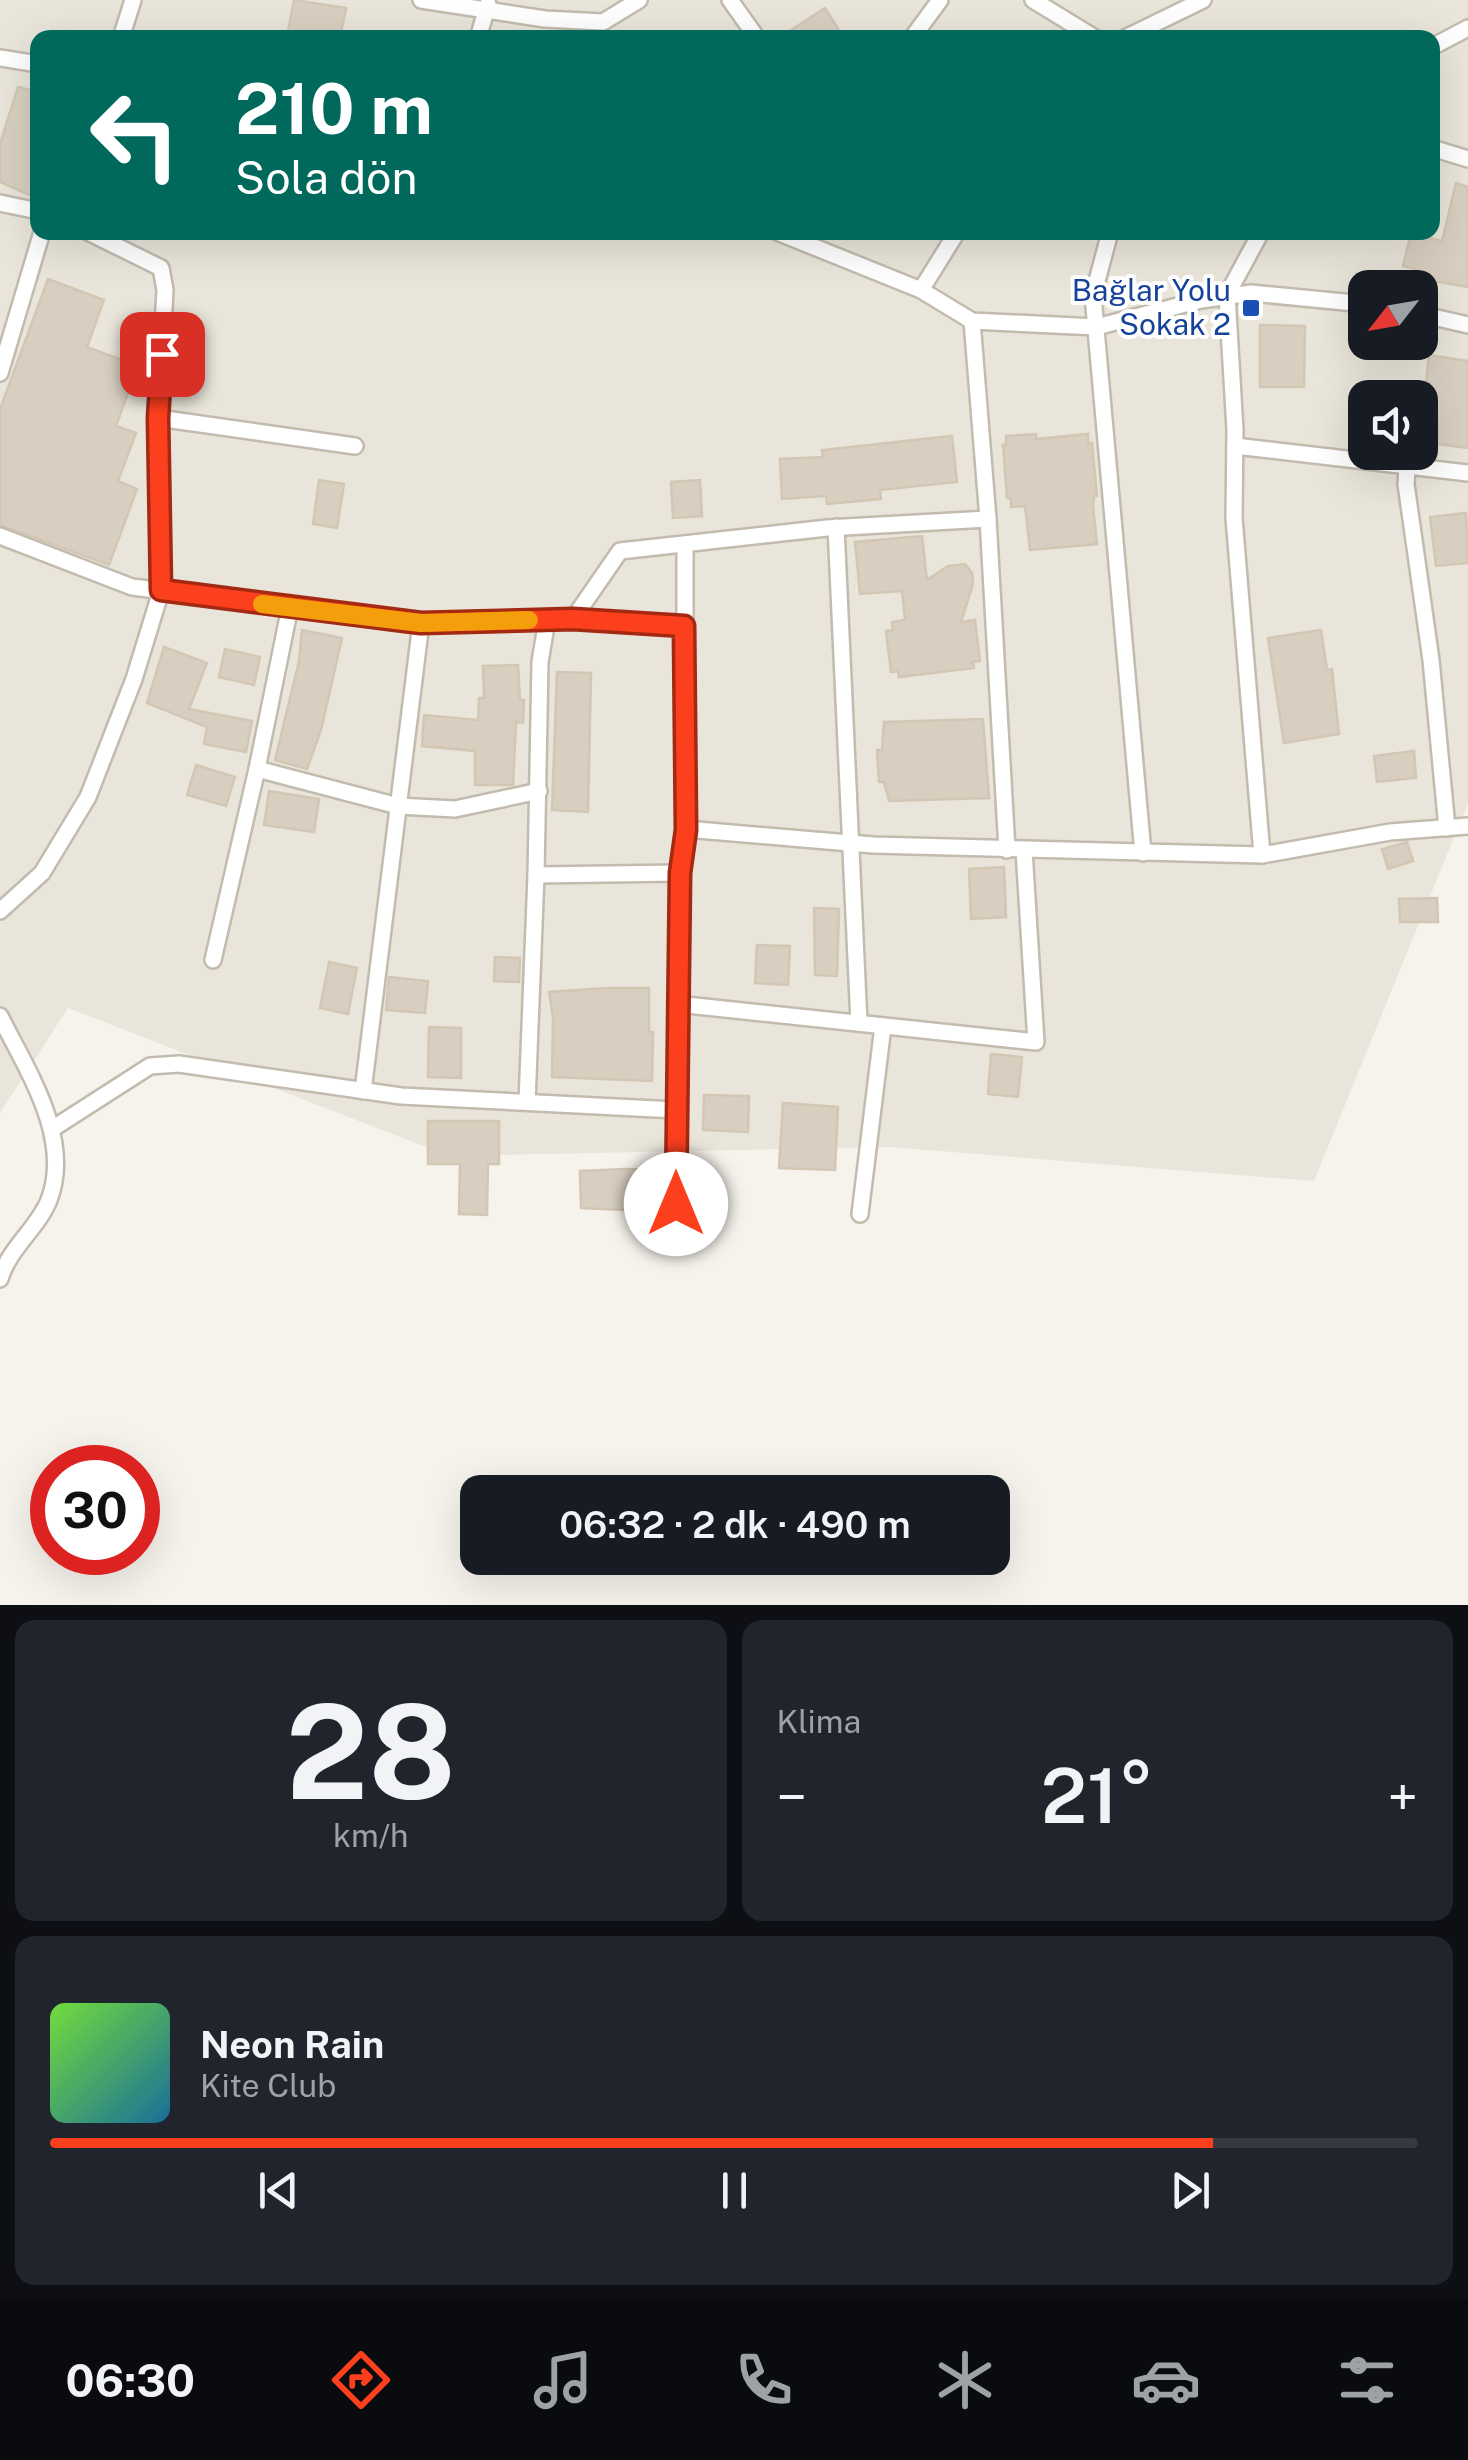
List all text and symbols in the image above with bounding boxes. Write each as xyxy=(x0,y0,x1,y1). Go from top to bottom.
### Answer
text: 210 m xyxy=(235,67,433,150)
icon: left xyxy=(70,70,200,200)
text: Sola dön xyxy=(235,151,418,204)
north arrow xyxy=(1348,270,1438,360)
map controls xyxy=(1348,270,1438,470)
place label: Bağlar Yolu Sokak 2 xyxy=(1072,272,1231,342)
marker: Bağlar Yolu Sokak 2 xyxy=(1240,297,1262,319)
pin xyxy=(120,312,205,397)
icon: arrive xyxy=(135,327,190,382)
button: sound xyxy=(1348,380,1438,470)
position arrow xyxy=(624,1152,728,1256)
speed limit sign: 30 xyxy=(30,1445,160,1575)
text: 06:32 · 2 dk · 490 m xyxy=(559,1502,911,1547)
text: 28 xyxy=(286,1676,456,1828)
text: Klima xyxy=(777,1703,861,1740)
text: 21° xyxy=(1041,1752,1154,1840)
text: − xyxy=(777,1765,807,1829)
text: + xyxy=(1388,1765,1418,1829)
text: km/h xyxy=(333,1817,408,1854)
text: Neon Rain xyxy=(200,2022,384,2067)
text: Kite Club xyxy=(200,2067,336,2104)
icon: previous xyxy=(251,2163,306,2218)
icon: pause xyxy=(707,2163,762,2218)
icon: next xyxy=(1163,2163,1218,2218)
icon: directions xyxy=(326,2345,396,2415)
icon: music xyxy=(528,2345,598,2415)
icon: phone xyxy=(729,2345,799,2415)
icon: climate xyxy=(930,2345,1000,2415)
icon: car xyxy=(1131,2345,1201,2415)
icon: filters xyxy=(1332,2345,1402,2415)
text: 06:30 xyxy=(66,2354,195,2407)

